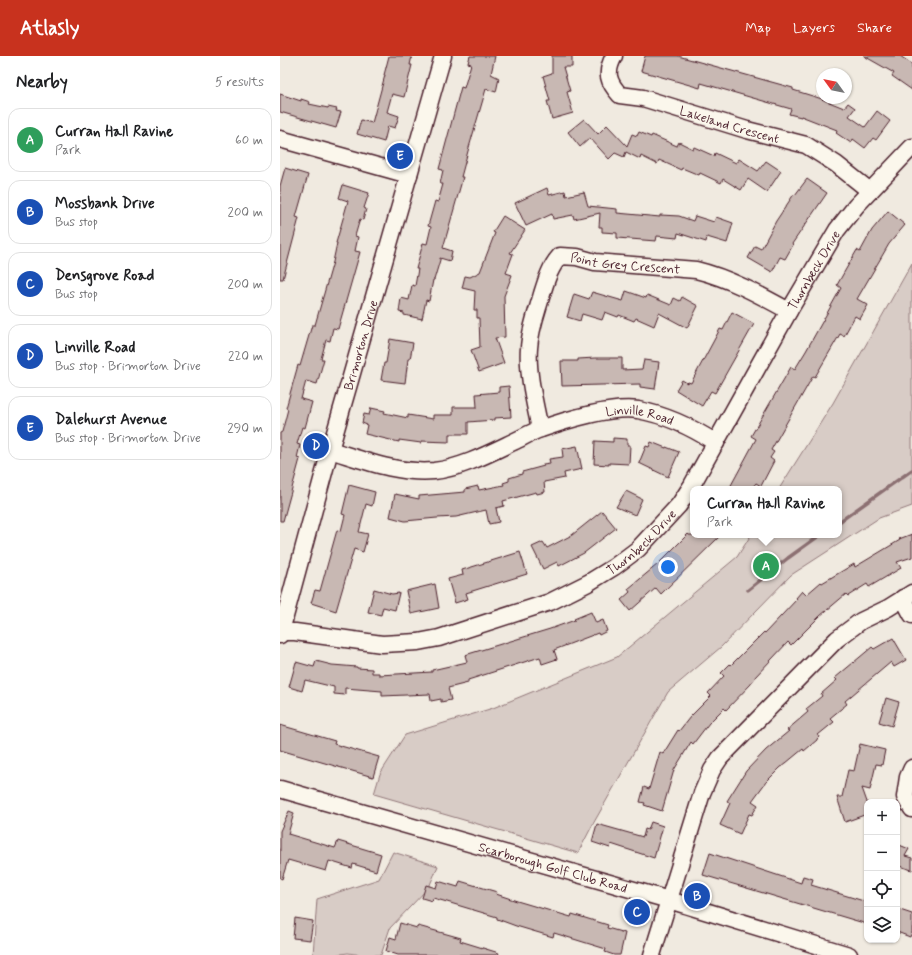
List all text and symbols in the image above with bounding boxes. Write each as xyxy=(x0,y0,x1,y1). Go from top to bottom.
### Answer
text: Atlasly xyxy=(20,16,79,41)
text: Map xyxy=(745,19,771,37)
text: Layers xyxy=(793,19,835,37)
text: Share xyxy=(857,19,892,37)
north arrow xyxy=(816,68,852,104)
text: Nearby xyxy=(16,71,68,93)
text: 5 results xyxy=(215,74,264,91)
street label: Lakeland Crescent xyxy=(677,103,781,148)
text: Curran Hall Ravine xyxy=(55,122,173,142)
text: A xyxy=(26,132,34,149)
text: 60 m xyxy=(235,132,263,149)
pin: E xyxy=(387,141,413,171)
text: Park xyxy=(55,142,81,159)
text: Mossbank Drive xyxy=(55,194,155,214)
text: B xyxy=(26,204,34,221)
text: 200 m xyxy=(228,204,263,221)
text: Bus stop xyxy=(55,214,98,231)
street label: Thornbeck Drive xyxy=(784,228,845,314)
street label: Point Grey Crescent xyxy=(570,250,681,279)
text: Densgrove Road xyxy=(55,266,154,286)
text: C xyxy=(25,276,35,293)
text: 200 m xyxy=(228,276,263,293)
text: Bus stop xyxy=(55,286,98,303)
street label: Brimorton Drive xyxy=(341,298,383,392)
text: Linville Road xyxy=(55,338,135,358)
text: D xyxy=(26,348,34,365)
text: 220 m xyxy=(228,348,263,365)
text: Bus stop · Brimorton Drive xyxy=(55,358,201,375)
street label: Linville Road xyxy=(605,402,676,430)
text: Dalehurst Avenue xyxy=(55,410,167,430)
text: E xyxy=(26,420,34,437)
text: 290 m xyxy=(227,420,263,437)
text: Bus stop · Brimorton Drive xyxy=(55,430,201,447)
pin: D xyxy=(303,431,329,461)
popup xyxy=(690,486,842,538)
text: Curran Hall Ravine xyxy=(707,494,825,514)
street label: Thornbeck Drive xyxy=(604,506,681,580)
text: Park xyxy=(707,514,733,531)
pin: A xyxy=(753,551,779,581)
your location xyxy=(658,557,678,577)
map controls xyxy=(864,799,900,943)
button: + xyxy=(864,799,900,835)
button: − xyxy=(864,835,900,871)
street label: Scarborough Golf Club Road xyxy=(476,839,629,898)
button: locate xyxy=(864,871,900,907)
pin: B xyxy=(684,881,710,911)
pin: C xyxy=(624,897,650,927)
button: layers xyxy=(864,907,900,943)

